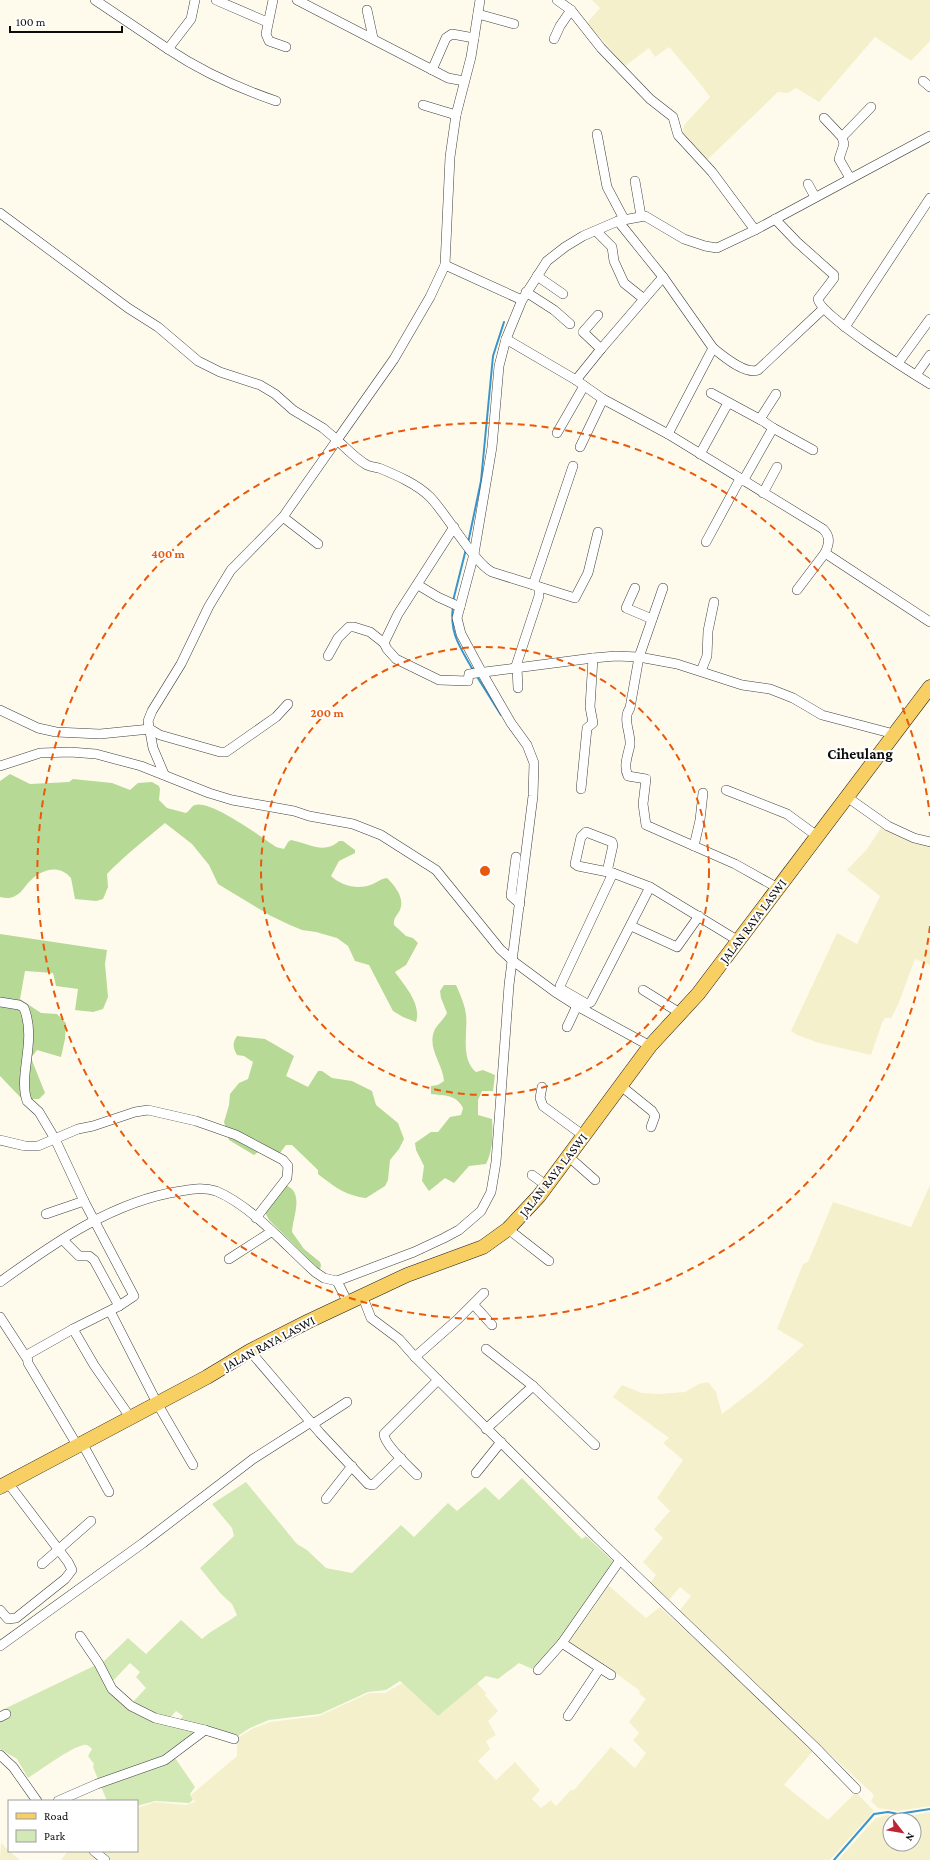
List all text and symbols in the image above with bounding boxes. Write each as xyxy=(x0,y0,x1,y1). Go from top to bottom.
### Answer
scale bar xyxy=(10,8,122,34)
text: 100 m xyxy=(16,15,46,29)
text: 400 m xyxy=(151,547,186,561)
text: 200 m xyxy=(310,706,344,720)
district label: Ciheulang xyxy=(827,746,893,762)
centre of rings xyxy=(478,864,492,878)
street label: JALAN RAYA LASWI xyxy=(716,876,790,967)
street label: JALAN RAYA LASWI xyxy=(515,1130,590,1220)
street label: JALAN RAYA LASWI xyxy=(220,1312,317,1374)
legend xyxy=(8,1800,138,1852)
text: Road xyxy=(44,1809,69,1823)
north arrow xyxy=(882,1812,922,1852)
text: Park xyxy=(44,1829,66,1843)
text: N xyxy=(903,1831,918,1844)

